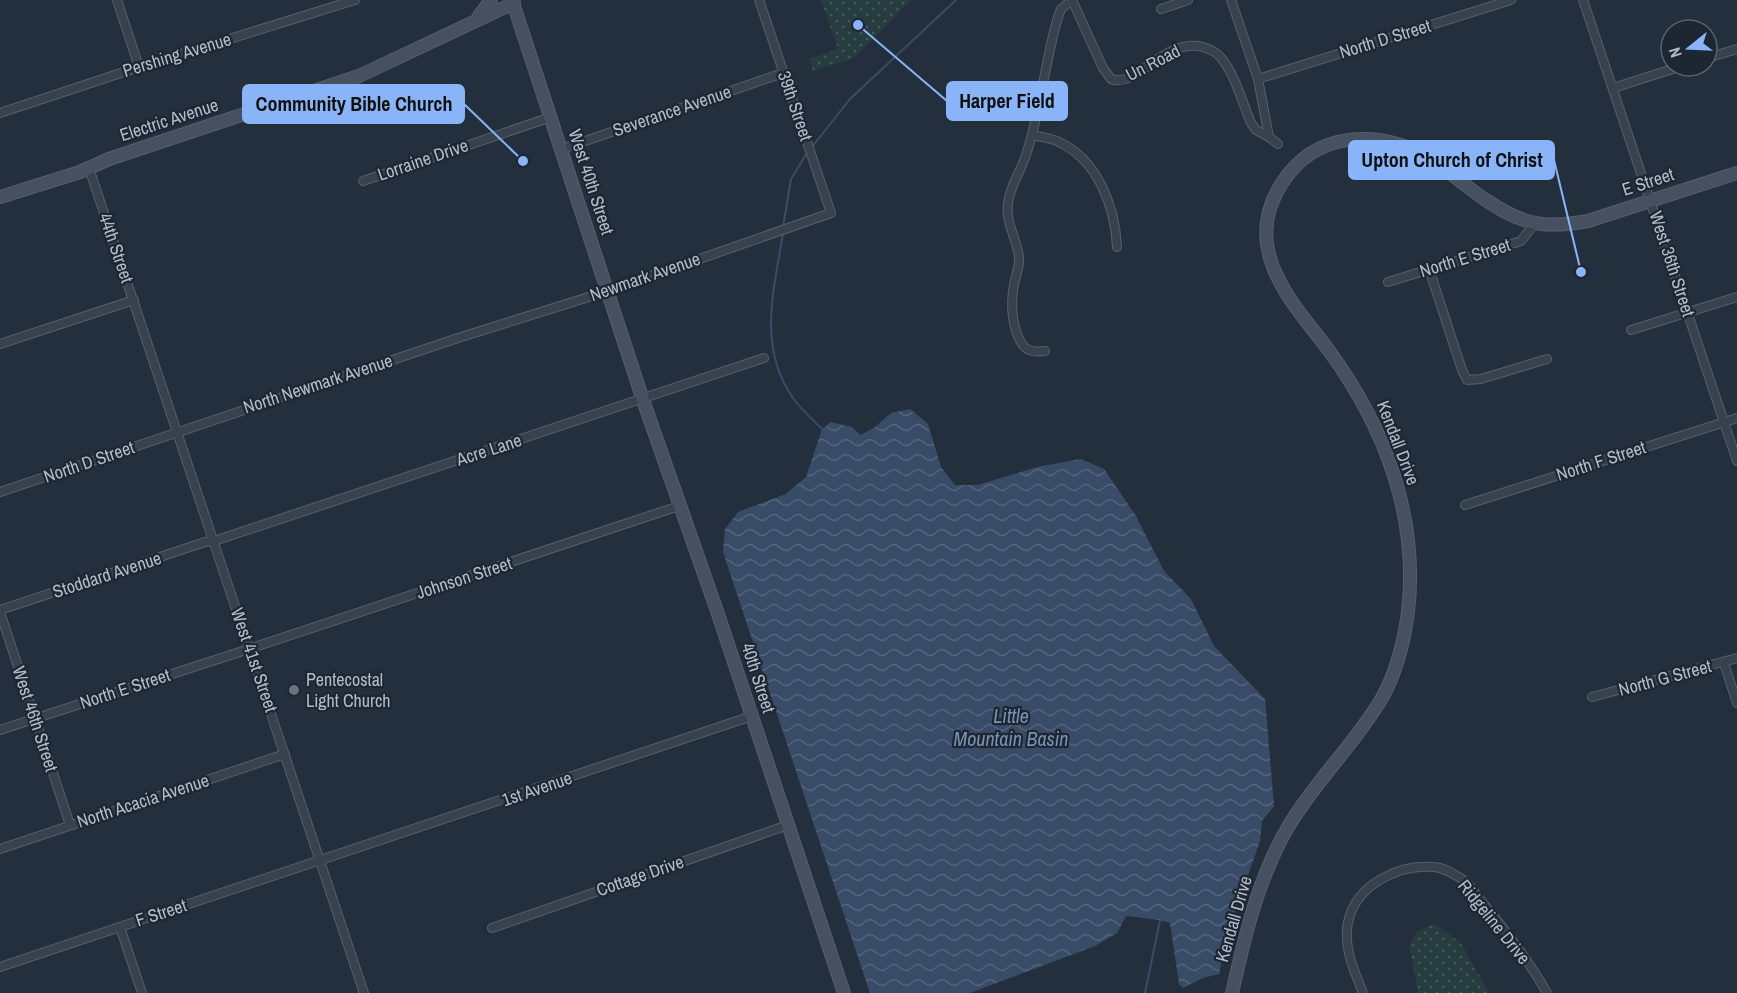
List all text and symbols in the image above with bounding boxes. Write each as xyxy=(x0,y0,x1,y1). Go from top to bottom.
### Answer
street label: North D Street xyxy=(1336,13,1434,64)
north arrow xyxy=(1659,18,1719,78)
street label: Pershing Avenue xyxy=(120,26,234,83)
street label: Un Road xyxy=(1121,38,1184,87)
text: N xyxy=(1663,45,1687,61)
street label: 39th Street xyxy=(772,68,819,144)
street label: Severance Avenue xyxy=(609,79,734,142)
callout: Harper Field xyxy=(947,82,1067,120)
callout: Community Bible Church xyxy=(243,85,464,123)
text: Harper Field xyxy=(959,87,1055,114)
text: Community Bible Church xyxy=(256,90,452,117)
street label: Electric Avenue xyxy=(116,92,221,147)
street label: West 40th Street xyxy=(563,126,620,238)
street label: Lorraine Drive xyxy=(374,132,472,187)
callout: Upton Church of Christ xyxy=(1349,141,1554,179)
text: Upton Church of Christ xyxy=(1361,146,1543,173)
street label: E Street xyxy=(1619,161,1677,202)
street label: West 36th Street xyxy=(1644,208,1701,320)
street label: 44th Street xyxy=(93,210,140,286)
street label: North E Street xyxy=(1416,232,1513,283)
street label: Newmark Avenue xyxy=(586,246,703,307)
street label: North Newmark Avenue xyxy=(240,348,396,419)
street label: Kendall Drive xyxy=(1371,397,1426,489)
street label: Acre Lane xyxy=(452,427,525,472)
street label: North D Street xyxy=(40,434,138,489)
street label: North F Street xyxy=(1553,434,1649,487)
street label: Stoddard Avenue xyxy=(49,545,164,604)
street label: Johnson Street xyxy=(413,550,515,605)
street label: West 41st Street xyxy=(225,604,284,715)
street label: 40th Street xyxy=(735,640,782,716)
street label: North G Street xyxy=(1616,653,1714,702)
street label: North E Street xyxy=(77,662,173,715)
street label: West 46th Street xyxy=(7,663,64,775)
place label: Pentecostal Light Church xyxy=(306,667,391,713)
marker: Pentecostal Light Church xyxy=(287,683,301,697)
water label: Little Mountain Basin xyxy=(954,702,1068,752)
street label: 1st Avenue xyxy=(498,765,575,812)
street label: North Acacia Avenue xyxy=(74,767,212,834)
street label: Cottage Drive xyxy=(593,849,687,902)
street label: Kendall Drive xyxy=(1209,873,1258,965)
street label: Ridgeline Drive xyxy=(1452,874,1536,969)
street label: F Street xyxy=(132,893,190,933)

